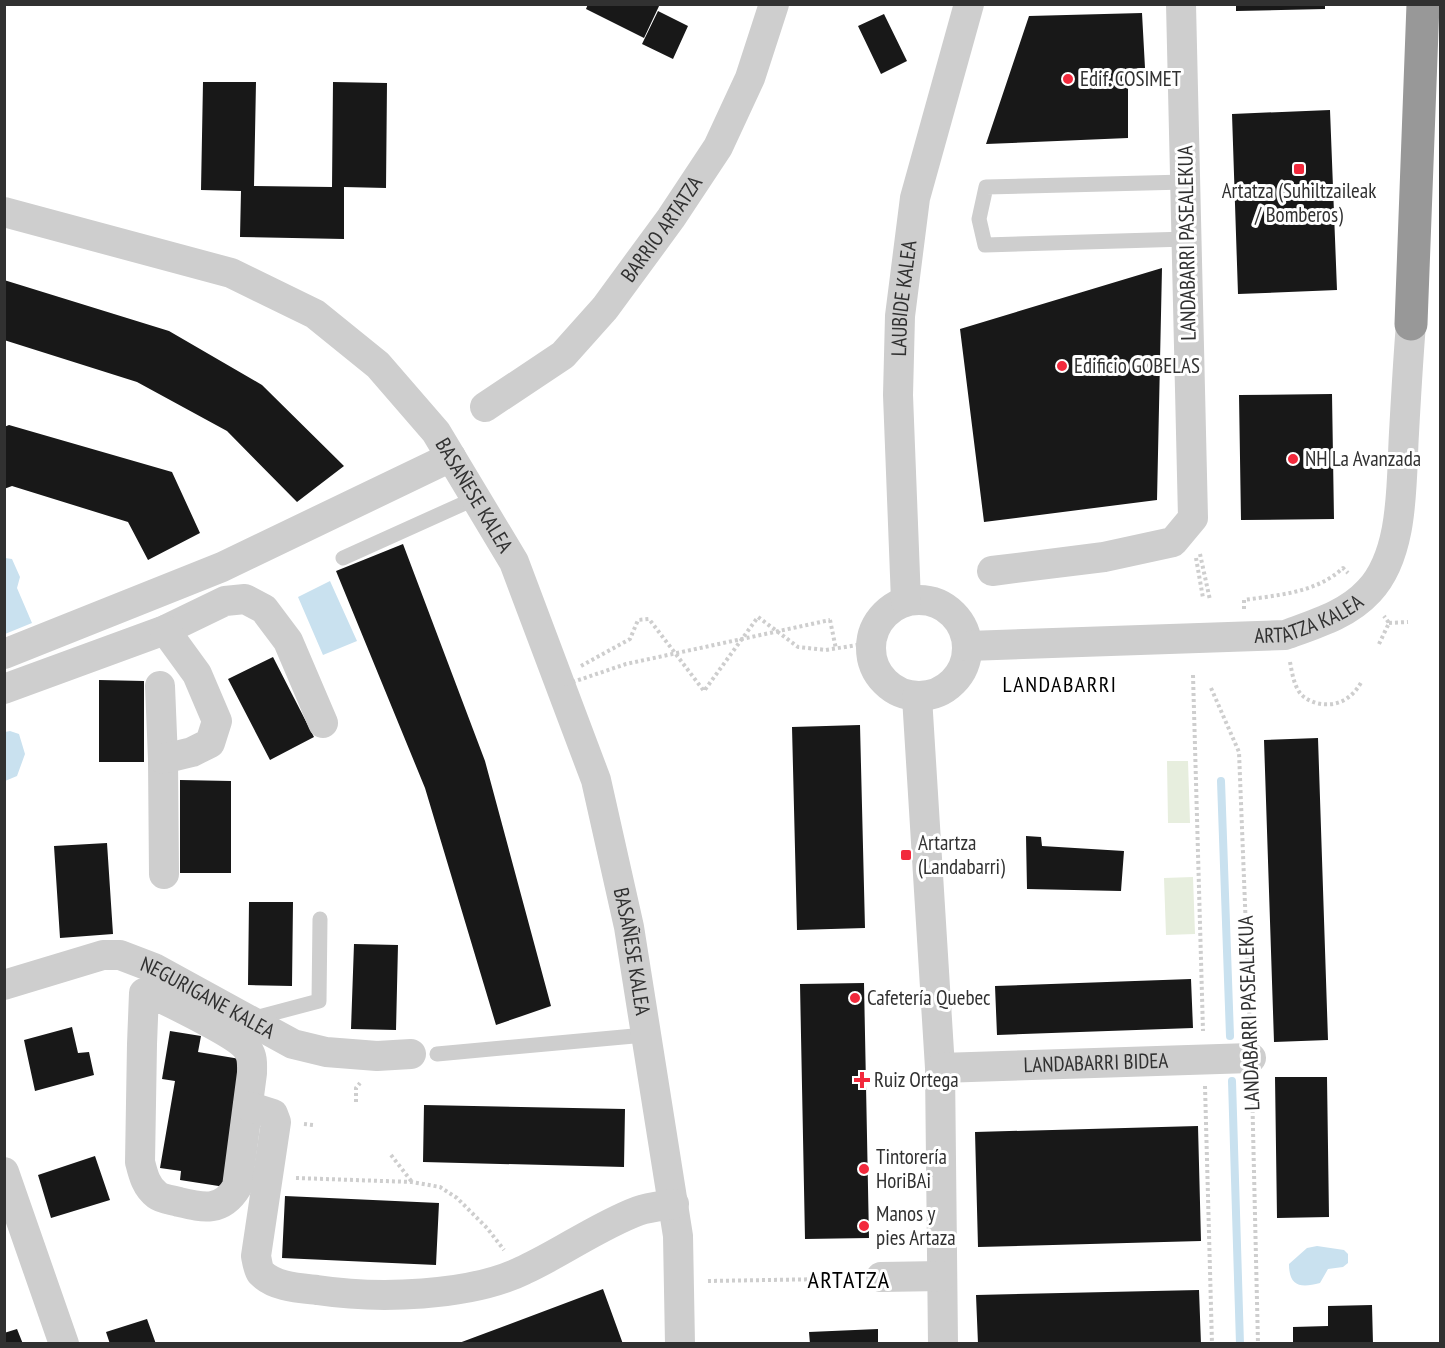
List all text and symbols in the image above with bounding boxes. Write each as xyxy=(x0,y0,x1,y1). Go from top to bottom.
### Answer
place label: Edif. COSIMET xyxy=(1080,65,1182,92)
marker: Edif. COSIMET xyxy=(1061,72,1075,86)
street label: LANDABARRI PASEALEKUA xyxy=(1171,145,1202,341)
marker: Artatza (Suhiltzaileak / Bomberos) xyxy=(1292,162,1306,176)
street label: BARRIO ARTATZA xyxy=(615,171,708,287)
place label: Artatza (Suhiltzaileak / Bomberos) xyxy=(1222,177,1376,228)
street label: LAUBIDE KALEA xyxy=(885,239,922,357)
place label: Edificio GOBELAS xyxy=(1074,352,1200,379)
marker: Edificio GOBELAS xyxy=(1055,359,1069,373)
street label: BASAÑESE KALEA xyxy=(430,433,519,557)
place label: NH La Avanzada xyxy=(1305,445,1421,472)
marker: NH La Avanzada xyxy=(1286,452,1300,466)
street label: ARTATZA KALEA xyxy=(1254,588,1369,649)
district label: LANDABARRI xyxy=(1002,670,1118,698)
place label: Artartza (Landabarri) xyxy=(918,829,1005,880)
marker: Artartza (Landabarri) xyxy=(899,848,913,862)
street label: BASAÑESE KALEA xyxy=(608,885,657,1017)
street label: LANDABARRI PASEALEKUA xyxy=(1232,915,1265,1111)
street label: NEGURIGANE KALEA xyxy=(137,950,280,1045)
place label: Cafetería Quebec xyxy=(867,984,991,1011)
marker: Cafetería Quebec xyxy=(848,991,862,1005)
street label: LANDABARRI BIDEA xyxy=(1023,1047,1169,1078)
place label: Ruiz Ortega xyxy=(874,1066,959,1093)
marker: Ruiz Ortega xyxy=(855,1073,869,1087)
place label: Tintorería HoriBAi xyxy=(876,1143,947,1194)
marker: Tintorería HoriBAi xyxy=(857,1162,871,1176)
place label: Manos y pies Artaza xyxy=(876,1200,956,1251)
marker: Manos y pies Artaza xyxy=(857,1219,871,1233)
district label: ARTATZA xyxy=(807,1264,891,1295)

